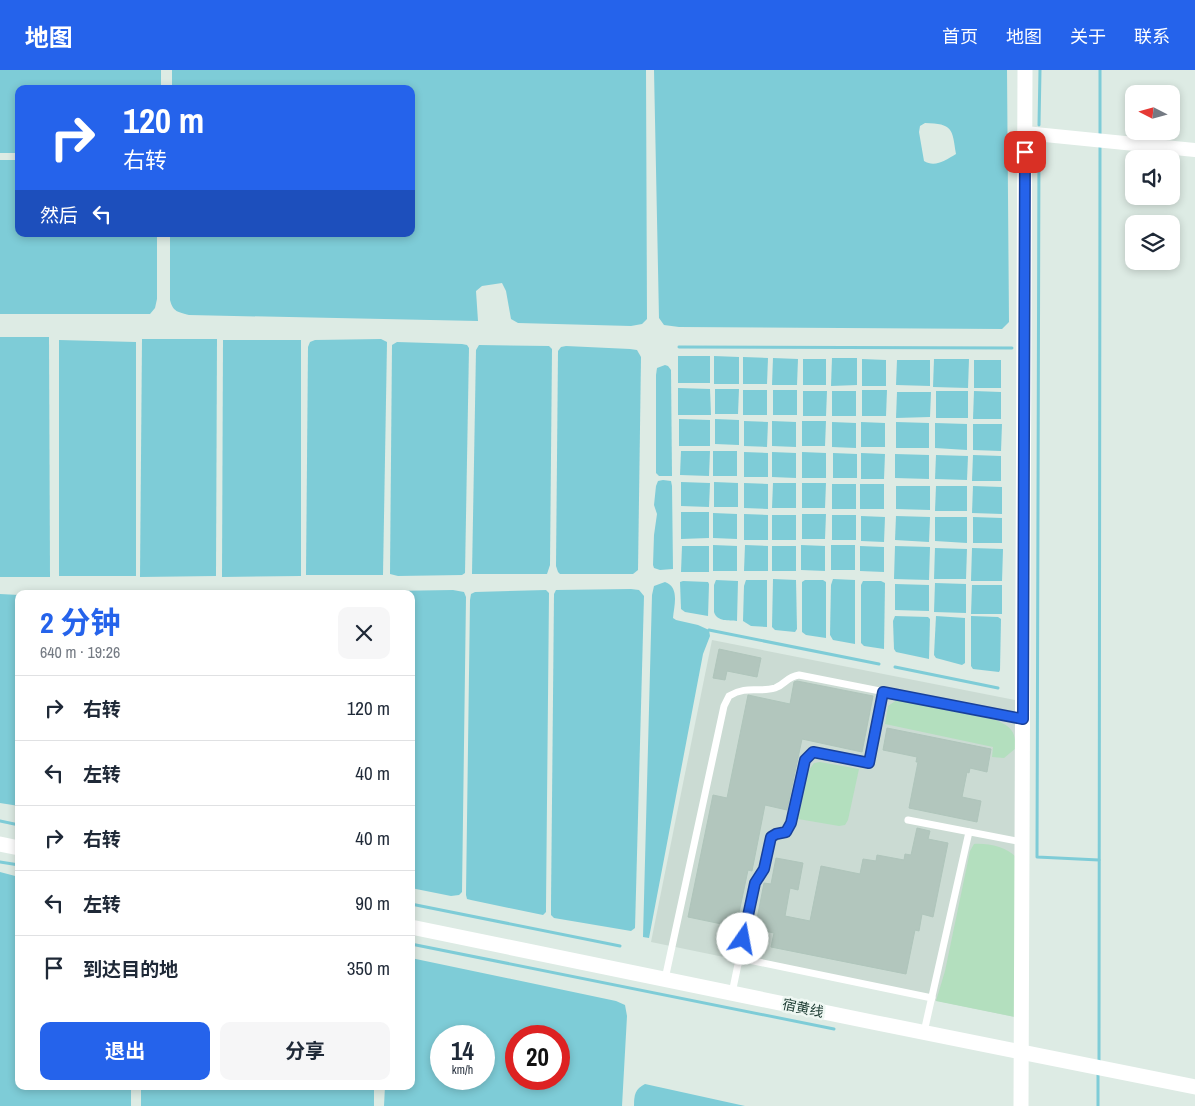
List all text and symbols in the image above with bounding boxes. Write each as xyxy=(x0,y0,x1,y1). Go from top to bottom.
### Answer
text: 地图 xyxy=(25,21,73,53)
text: 首页 xyxy=(942,24,978,49)
text: 地图 xyxy=(1006,24,1042,49)
text: 关于 xyxy=(1070,24,1106,49)
text: 联系 xyxy=(1134,24,1170,49)
north arrow xyxy=(1125,85,1180,140)
map controls xyxy=(1125,85,1180,270)
text: 120 m xyxy=(123,97,204,144)
icon: right xyxy=(40,105,105,170)
pin xyxy=(1004,131,1046,173)
icon: arrive xyxy=(1011,138,1039,166)
text: 右转 xyxy=(123,145,167,175)
button: sound xyxy=(1125,150,1180,205)
icon: left xyxy=(88,200,116,228)
text: 然后 xyxy=(40,202,78,228)
button: layers xyxy=(1125,215,1180,270)
text: 2 分钟 xyxy=(40,602,121,642)
button: close xyxy=(338,607,390,659)
text: 640 m · 19:26 xyxy=(40,641,120,663)
icon: right xyxy=(40,694,68,722)
text: 120 m xyxy=(347,695,390,721)
text: 右转 xyxy=(83,696,121,722)
icon: left xyxy=(40,759,68,787)
text: 40 m xyxy=(355,760,390,786)
text: 左转 xyxy=(83,761,121,787)
icon: right xyxy=(40,824,68,852)
text: 40 m xyxy=(355,825,390,851)
text: 右转 xyxy=(83,826,121,852)
icon: left xyxy=(40,889,68,917)
text: 90 m xyxy=(355,890,390,916)
text: 左转 xyxy=(83,891,121,917)
position arrow xyxy=(716,912,768,964)
icon: arrive xyxy=(40,954,68,982)
text: 350 m xyxy=(347,955,390,981)
text: 到达目的地 xyxy=(83,956,178,982)
street label: 宿黄线 xyxy=(781,995,825,1021)
button: 退出 xyxy=(40,1022,210,1080)
button: 分享 xyxy=(220,1022,390,1080)
speed limit sign: 20 xyxy=(505,1025,570,1090)
text: 14 xyxy=(451,1034,474,1068)
text: km/h xyxy=(452,1062,473,1078)

